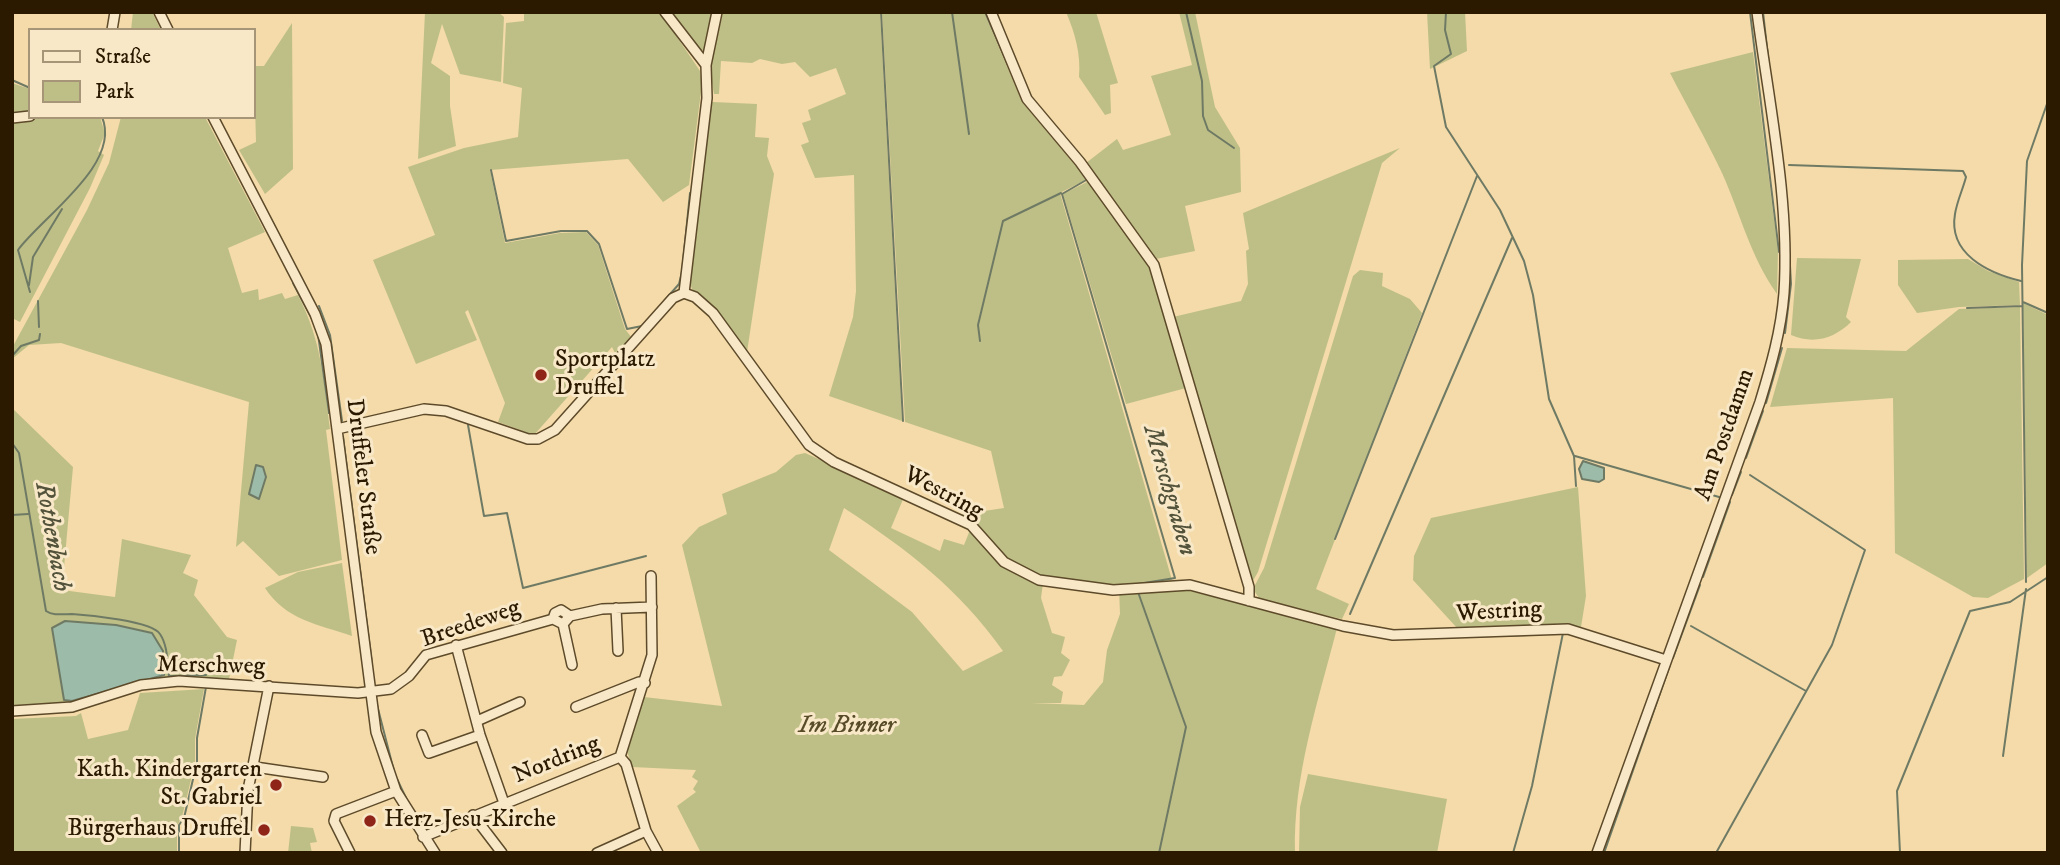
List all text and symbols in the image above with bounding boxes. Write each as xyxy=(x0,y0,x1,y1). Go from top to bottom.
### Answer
legend xyxy=(28,28,256,119)
text: Straße xyxy=(95,44,151,70)
text: Park xyxy=(95,79,134,105)
place label: Sportplatz Druffel xyxy=(555,347,655,403)
street label: Am Postdamm xyxy=(1690,365,1762,505)
marker: Sportplatz Druffel xyxy=(533,367,549,383)
street label: Druffeler Straße xyxy=(338,397,386,557)
water label: Merschgraben xyxy=(1135,422,1201,560)
street label: Westring xyxy=(898,461,988,527)
water label: Rothenbach xyxy=(26,480,76,594)
street label: Breedeweg xyxy=(418,595,524,655)
street label: Westring xyxy=(1455,596,1543,630)
street label: Merschweg xyxy=(157,652,265,682)
park label: Im Binner xyxy=(799,713,895,741)
street label: Nordring xyxy=(509,731,605,791)
place label: Kath. Kindergarten St. Gabriel xyxy=(77,757,262,813)
marker: Kath. Kindergarten St. Gabriel xyxy=(268,777,284,793)
place label: Herz-Jesu-Kirche xyxy=(384,807,556,835)
marker: Herz-Jesu-Kirche xyxy=(362,813,378,829)
place label: Bürgerhaus Druffel xyxy=(67,816,250,844)
marker: Bürgerhaus Druffel xyxy=(256,822,272,838)

